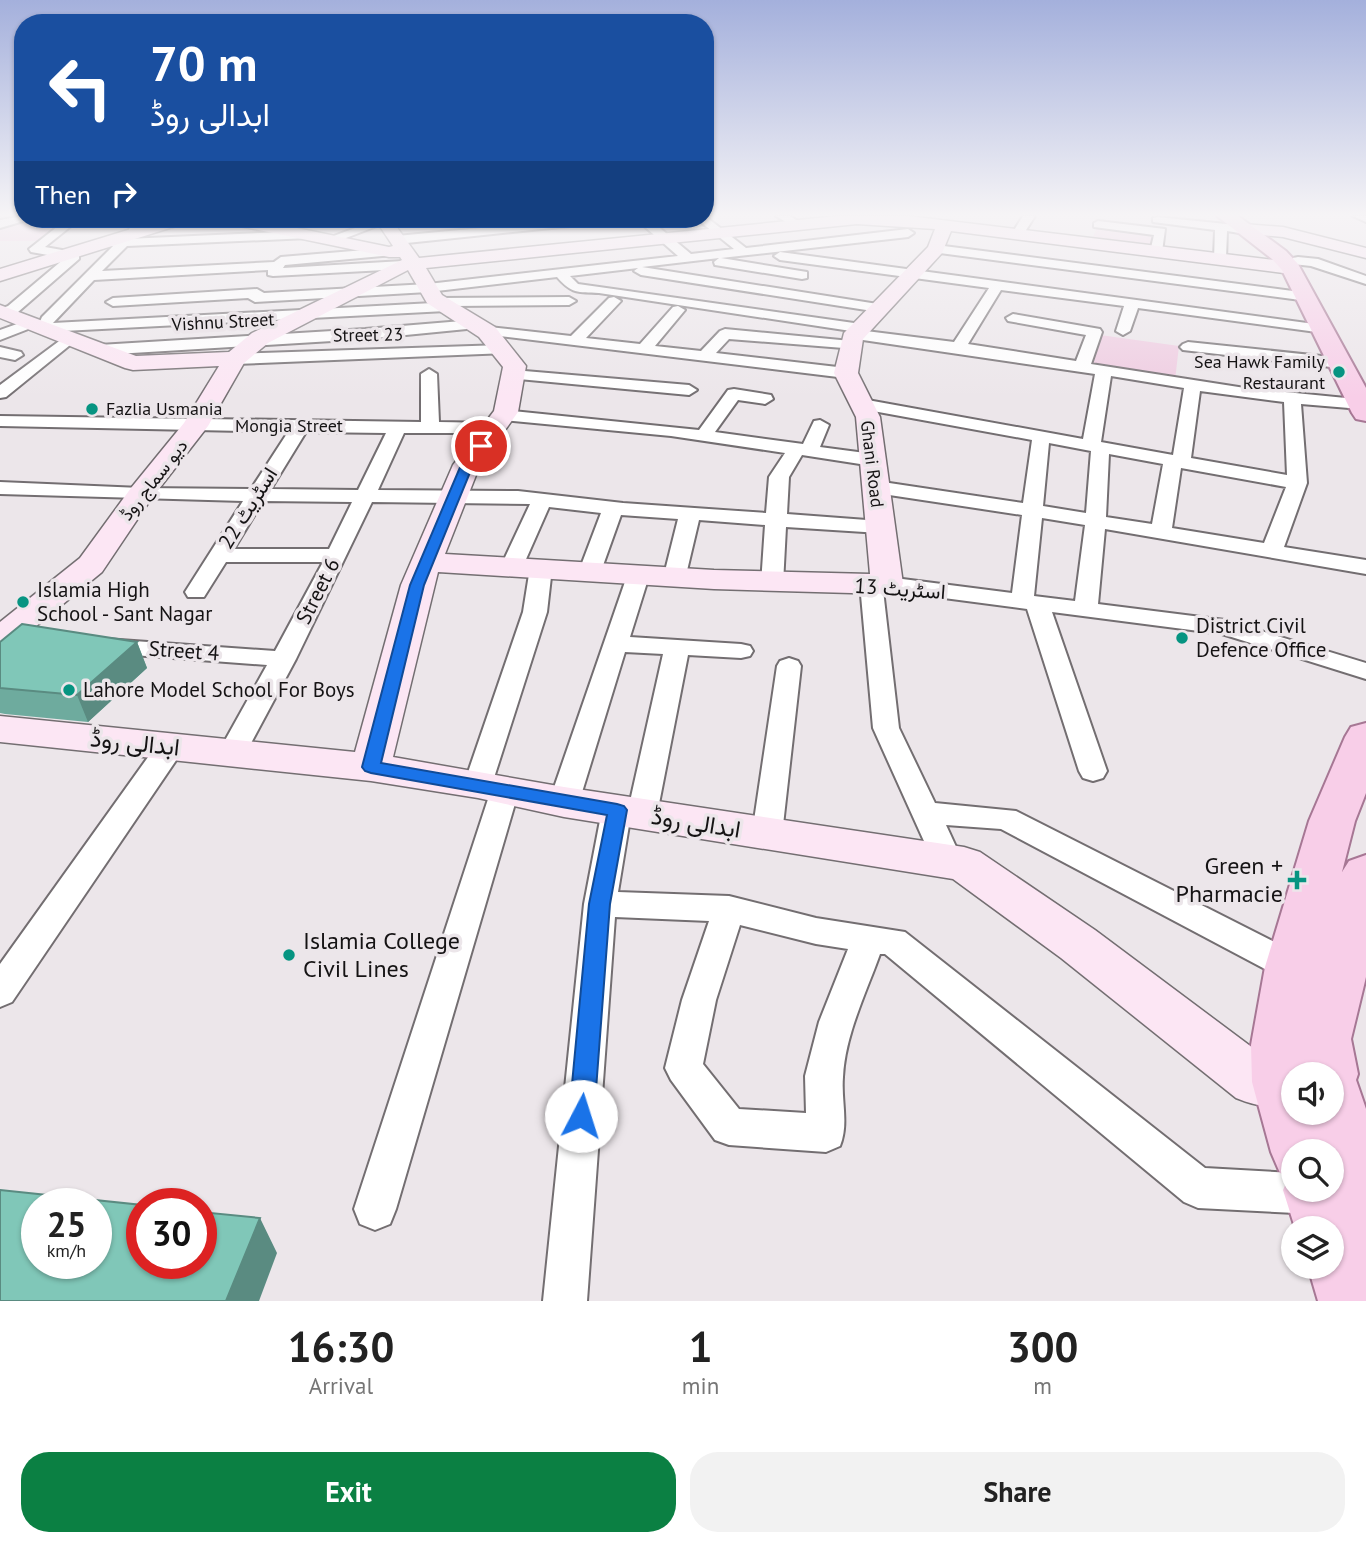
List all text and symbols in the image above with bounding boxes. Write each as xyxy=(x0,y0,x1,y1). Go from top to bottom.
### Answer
text: 70 m xyxy=(150,31,257,95)
icon: left xyxy=(35,42,126,133)
text: ابدالی روڈ xyxy=(150,93,270,135)
icon: right xyxy=(105,175,143,213)
text: Then xyxy=(35,178,91,211)
street label: Vishnu Street xyxy=(170,307,275,336)
street label: Street 23 xyxy=(333,322,403,347)
place label: Sea Hawk Family Restaurant xyxy=(1194,350,1326,394)
marker: Sea Hawk Family Restaurant xyxy=(1331,364,1347,380)
place label: Fazlia Usmania xyxy=(106,397,223,420)
marker: Fazlia Usmania xyxy=(84,401,100,417)
street label: Mongia Street xyxy=(235,414,343,437)
pin xyxy=(451,416,511,476)
street label: Ghani Road xyxy=(856,419,889,509)
icon: arrive xyxy=(462,427,500,465)
street label: دیو سماج روڈ xyxy=(115,435,193,525)
street label: اسٹریٹ 22 xyxy=(212,462,283,554)
street label: Street 6 xyxy=(289,553,346,628)
street label: اسٹریٹ 13 xyxy=(854,572,946,605)
place label: Islamia High School - Sant Nagar xyxy=(37,576,212,627)
marker: Islamia High School - Sant Nagar xyxy=(15,594,31,610)
place label: District Civil Defence Office xyxy=(1196,612,1326,663)
marker: District Civil Defence Office xyxy=(1174,630,1190,646)
street label: Street 4 xyxy=(148,635,220,666)
place label: Lahore Model School For Boys xyxy=(83,676,355,703)
marker: Lahore Model School For Boys xyxy=(61,682,77,698)
street label: ابدالی روڈ xyxy=(89,722,181,763)
street label: ابدالی روڈ xyxy=(649,800,743,845)
place label: Green + Pharmacie xyxy=(1176,850,1283,909)
marker: Green + Pharmacie xyxy=(1289,872,1305,888)
place label: Islamia College Civil Lines xyxy=(303,925,460,984)
marker: Islamia College Civil Lines xyxy=(281,947,297,963)
map controls xyxy=(1281,1062,1344,1279)
button: sound xyxy=(1281,1062,1344,1125)
position arrow xyxy=(544,1079,618,1153)
button: search xyxy=(1281,1139,1344,1202)
speed limit sign: 30 xyxy=(126,1188,217,1279)
text: 25 xyxy=(47,1201,86,1247)
button: layers xyxy=(1281,1216,1344,1279)
text: km/h xyxy=(47,1239,86,1262)
text: 16:30 xyxy=(288,1319,394,1374)
text: 1 xyxy=(689,1319,712,1374)
text: 300 xyxy=(1007,1319,1078,1374)
text: Arrival xyxy=(309,1371,373,1400)
text: min xyxy=(682,1371,719,1400)
text: m xyxy=(1033,1371,1052,1400)
button: Exit xyxy=(21,1452,676,1532)
button: Share xyxy=(690,1452,1345,1532)

